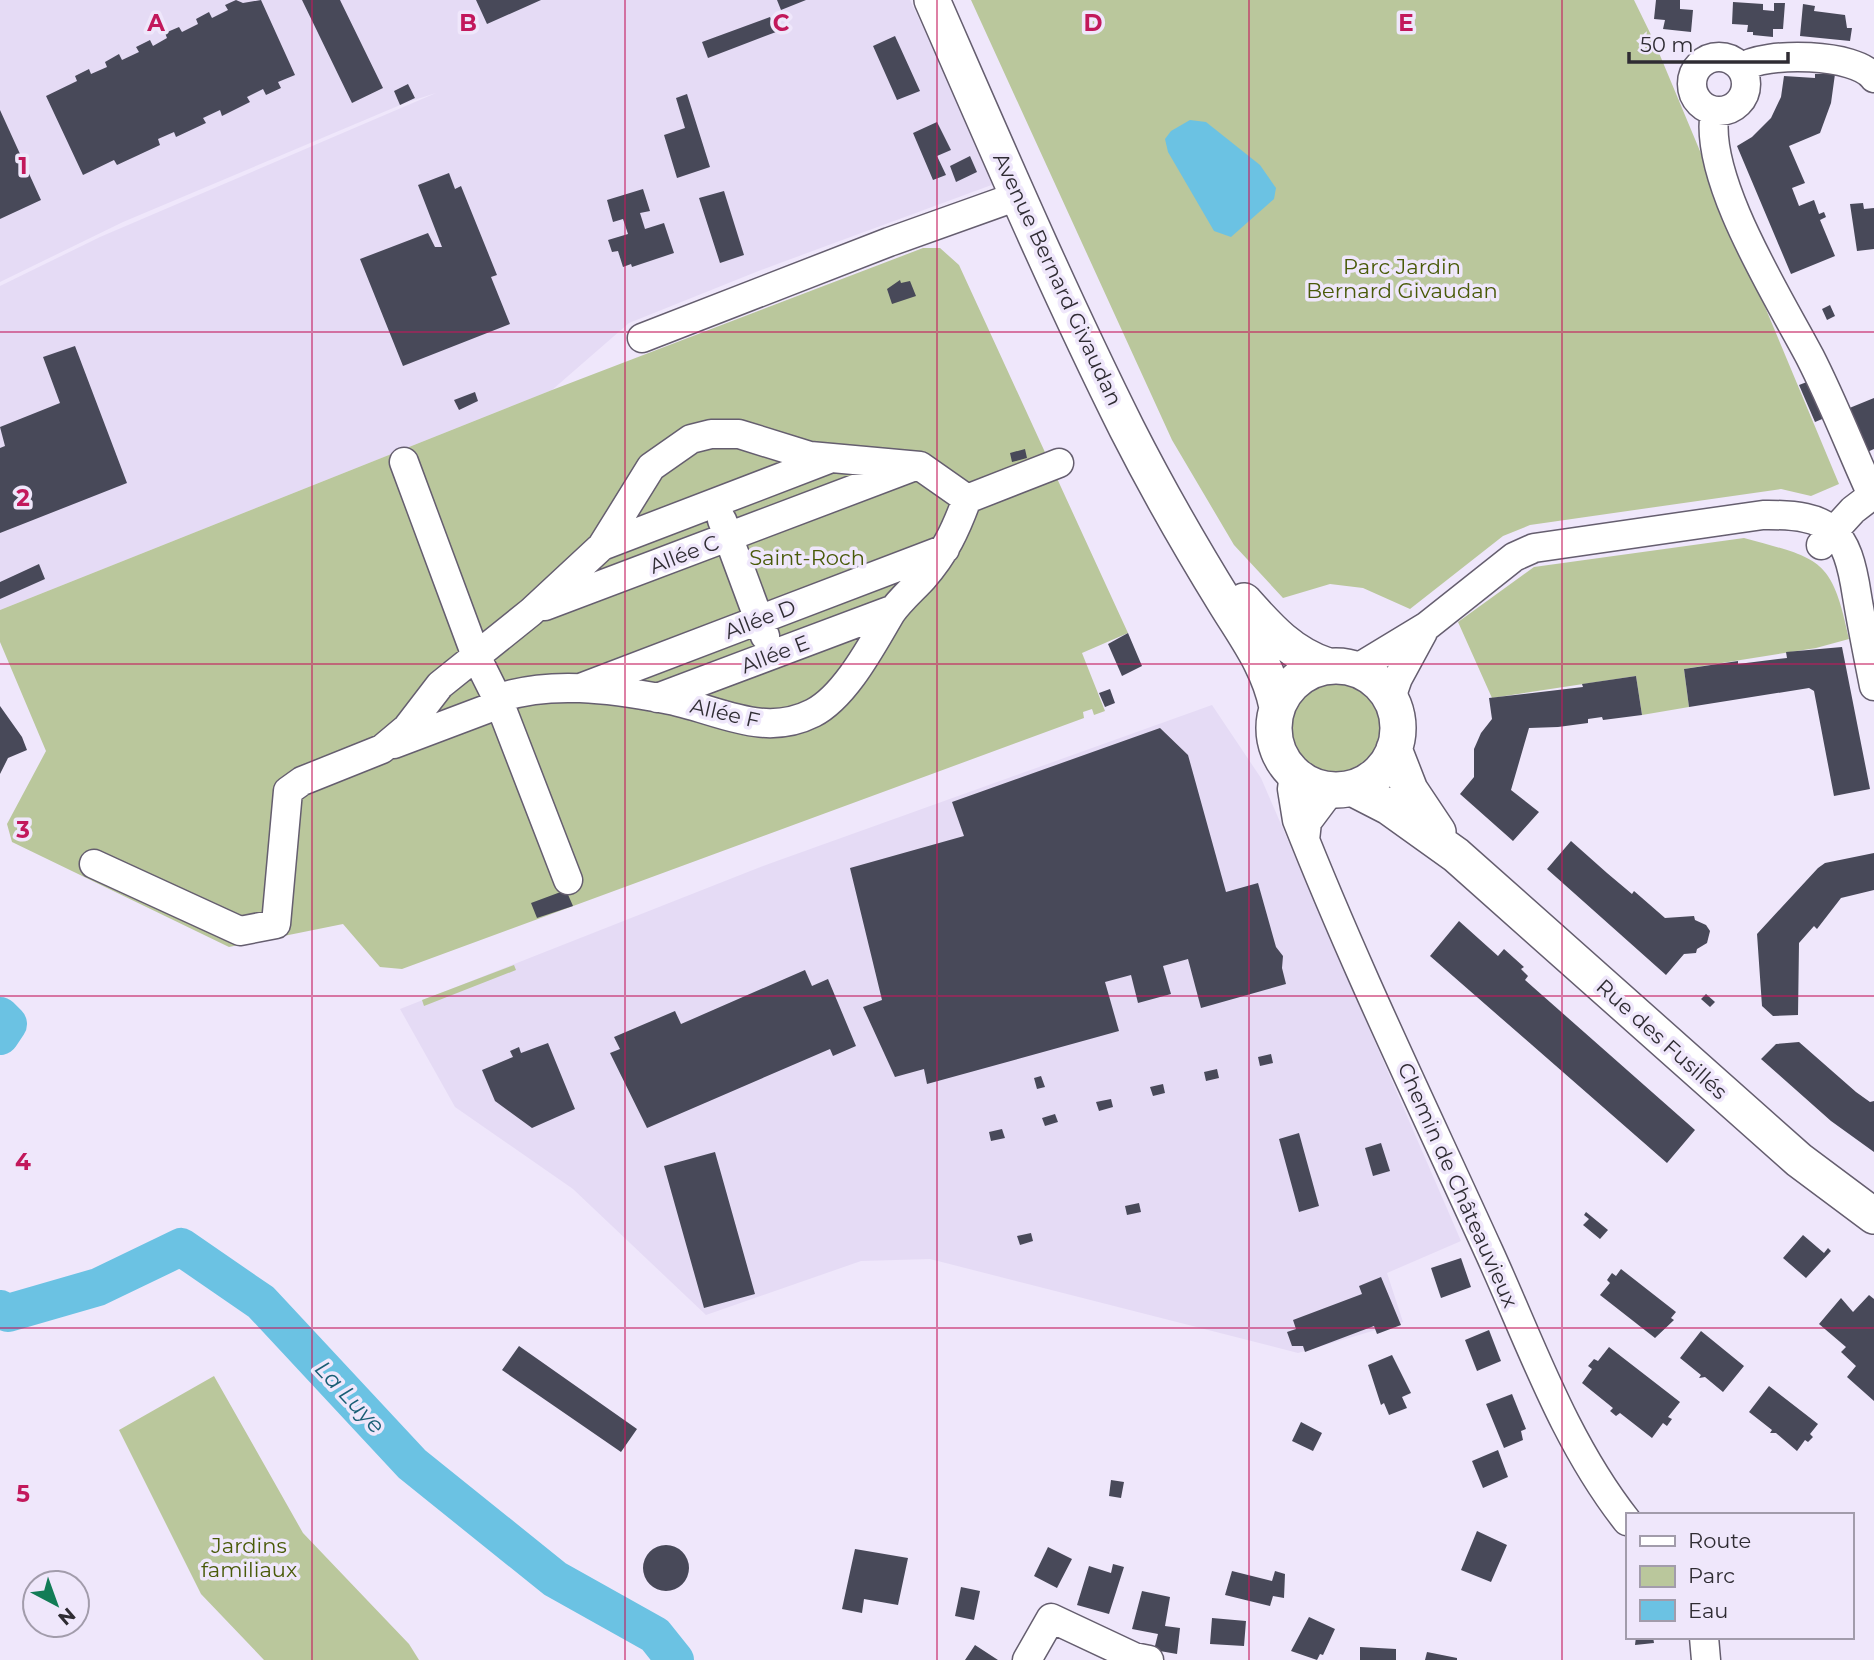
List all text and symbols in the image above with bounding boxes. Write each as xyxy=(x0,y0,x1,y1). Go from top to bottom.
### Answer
text: A xyxy=(146,9,165,37)
text: B xyxy=(459,9,477,37)
text: C xyxy=(773,9,790,37)
text: D xyxy=(1084,9,1103,37)
text: E xyxy=(1398,9,1414,37)
scale bar xyxy=(1629,21,1788,65)
text: 50 m xyxy=(1640,32,1694,57)
street label: Avenue Bernard Givaudan xyxy=(988,149,1128,409)
text: 1 xyxy=(18,152,28,180)
park label: Parc Jardin Bernard Givaudan xyxy=(1306,254,1498,303)
text: 2 xyxy=(16,484,30,512)
street label: Allée C xyxy=(646,529,722,579)
park label: Saint-Roch xyxy=(749,545,865,570)
street label: Allée D xyxy=(721,594,799,644)
street label: Allée E xyxy=(737,630,813,678)
street label: Allée F xyxy=(688,693,762,733)
text: 3 xyxy=(15,816,30,844)
street label: Rue des Fusillés xyxy=(1591,974,1733,1104)
street label: Chemin de Châteauvieux xyxy=(1393,1059,1523,1311)
text: 4 xyxy=(15,1148,31,1176)
water label: La Luye xyxy=(309,1355,391,1439)
text: 5 xyxy=(16,1480,30,1508)
legend xyxy=(1626,1513,1853,1639)
text: Route xyxy=(1688,1528,1751,1553)
park label: Jardins familiaux xyxy=(201,1533,297,1582)
text: Parc xyxy=(1688,1563,1735,1588)
north arrow xyxy=(21,1569,91,1639)
text: Eau xyxy=(1688,1598,1728,1623)
text: N xyxy=(53,1603,80,1630)

